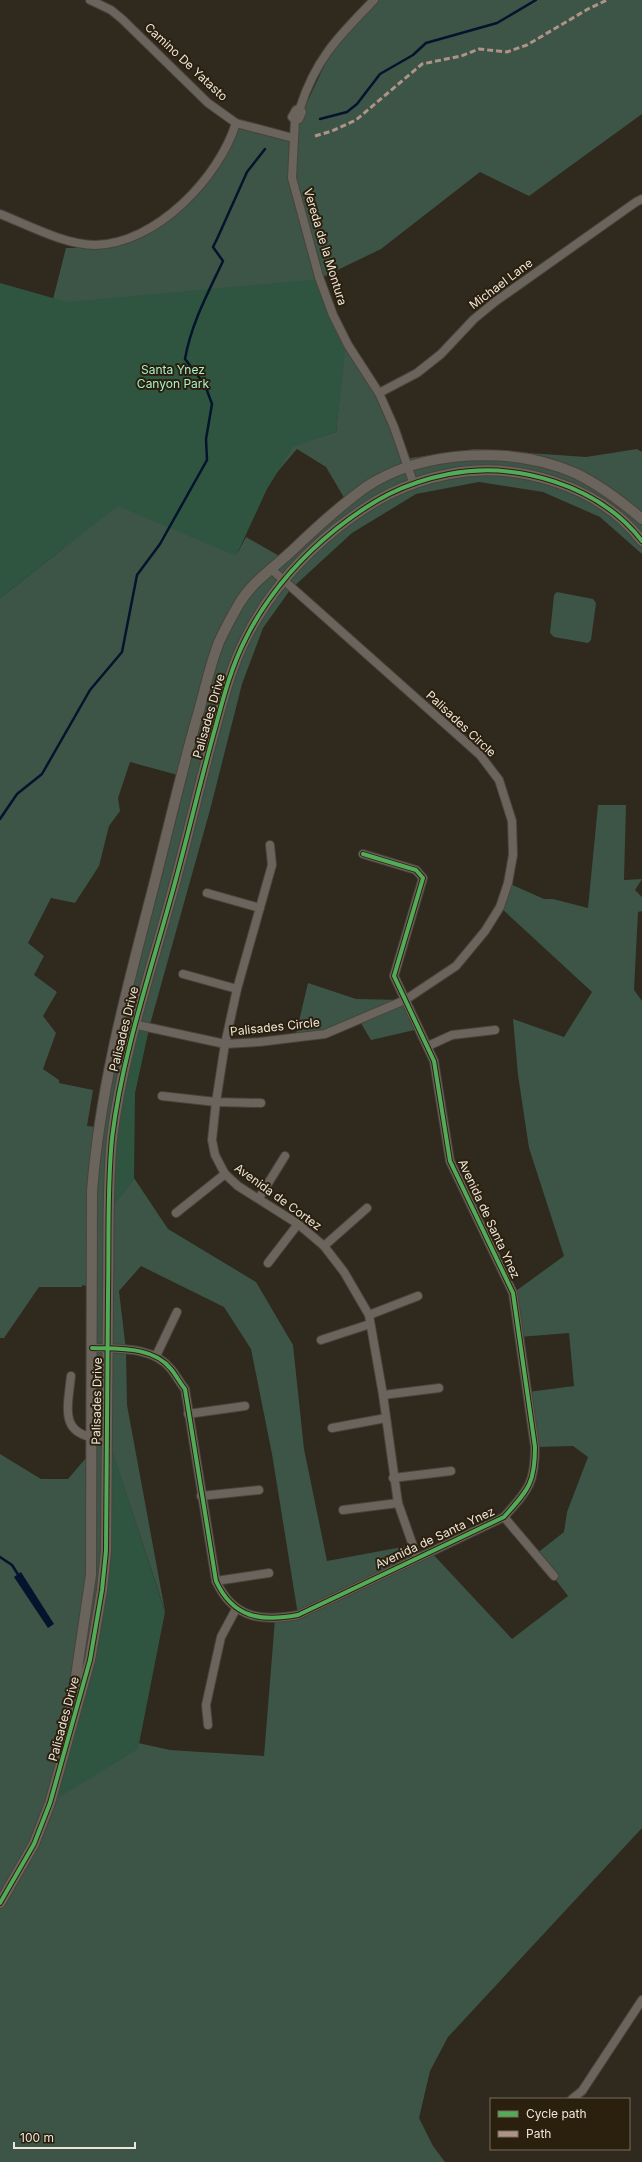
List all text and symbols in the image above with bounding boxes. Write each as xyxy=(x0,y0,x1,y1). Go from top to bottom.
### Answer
street label: Camino De Yatasto xyxy=(142,19,231,104)
street label: Vereda de la Montura xyxy=(301,187,350,307)
street label: Michael Lane xyxy=(466,255,535,312)
park label: Santa Ynez Canyon Park xyxy=(137,362,210,391)
street label: Palisades Drive xyxy=(189,672,228,760)
street label: Palisades Circle xyxy=(423,687,499,760)
street label: Palisades Drive xyxy=(106,985,141,1073)
street label: Palisades Circle xyxy=(229,1014,321,1039)
street label: Avenida de Santa Ynez xyxy=(455,1157,524,1281)
street label: Avenida de Cortez xyxy=(232,1160,325,1233)
street label: Palisades Drive xyxy=(88,1357,105,1445)
street label: Avenida de Santa Ynez xyxy=(373,1503,497,1572)
street label: Palisades Drive xyxy=(45,1675,82,1763)
legend xyxy=(490,2098,630,2150)
text: Cycle path xyxy=(526,2106,587,2121)
scale bar xyxy=(14,2124,135,2150)
text: Path xyxy=(526,2126,551,2141)
text: 100 m xyxy=(20,2130,54,2145)

